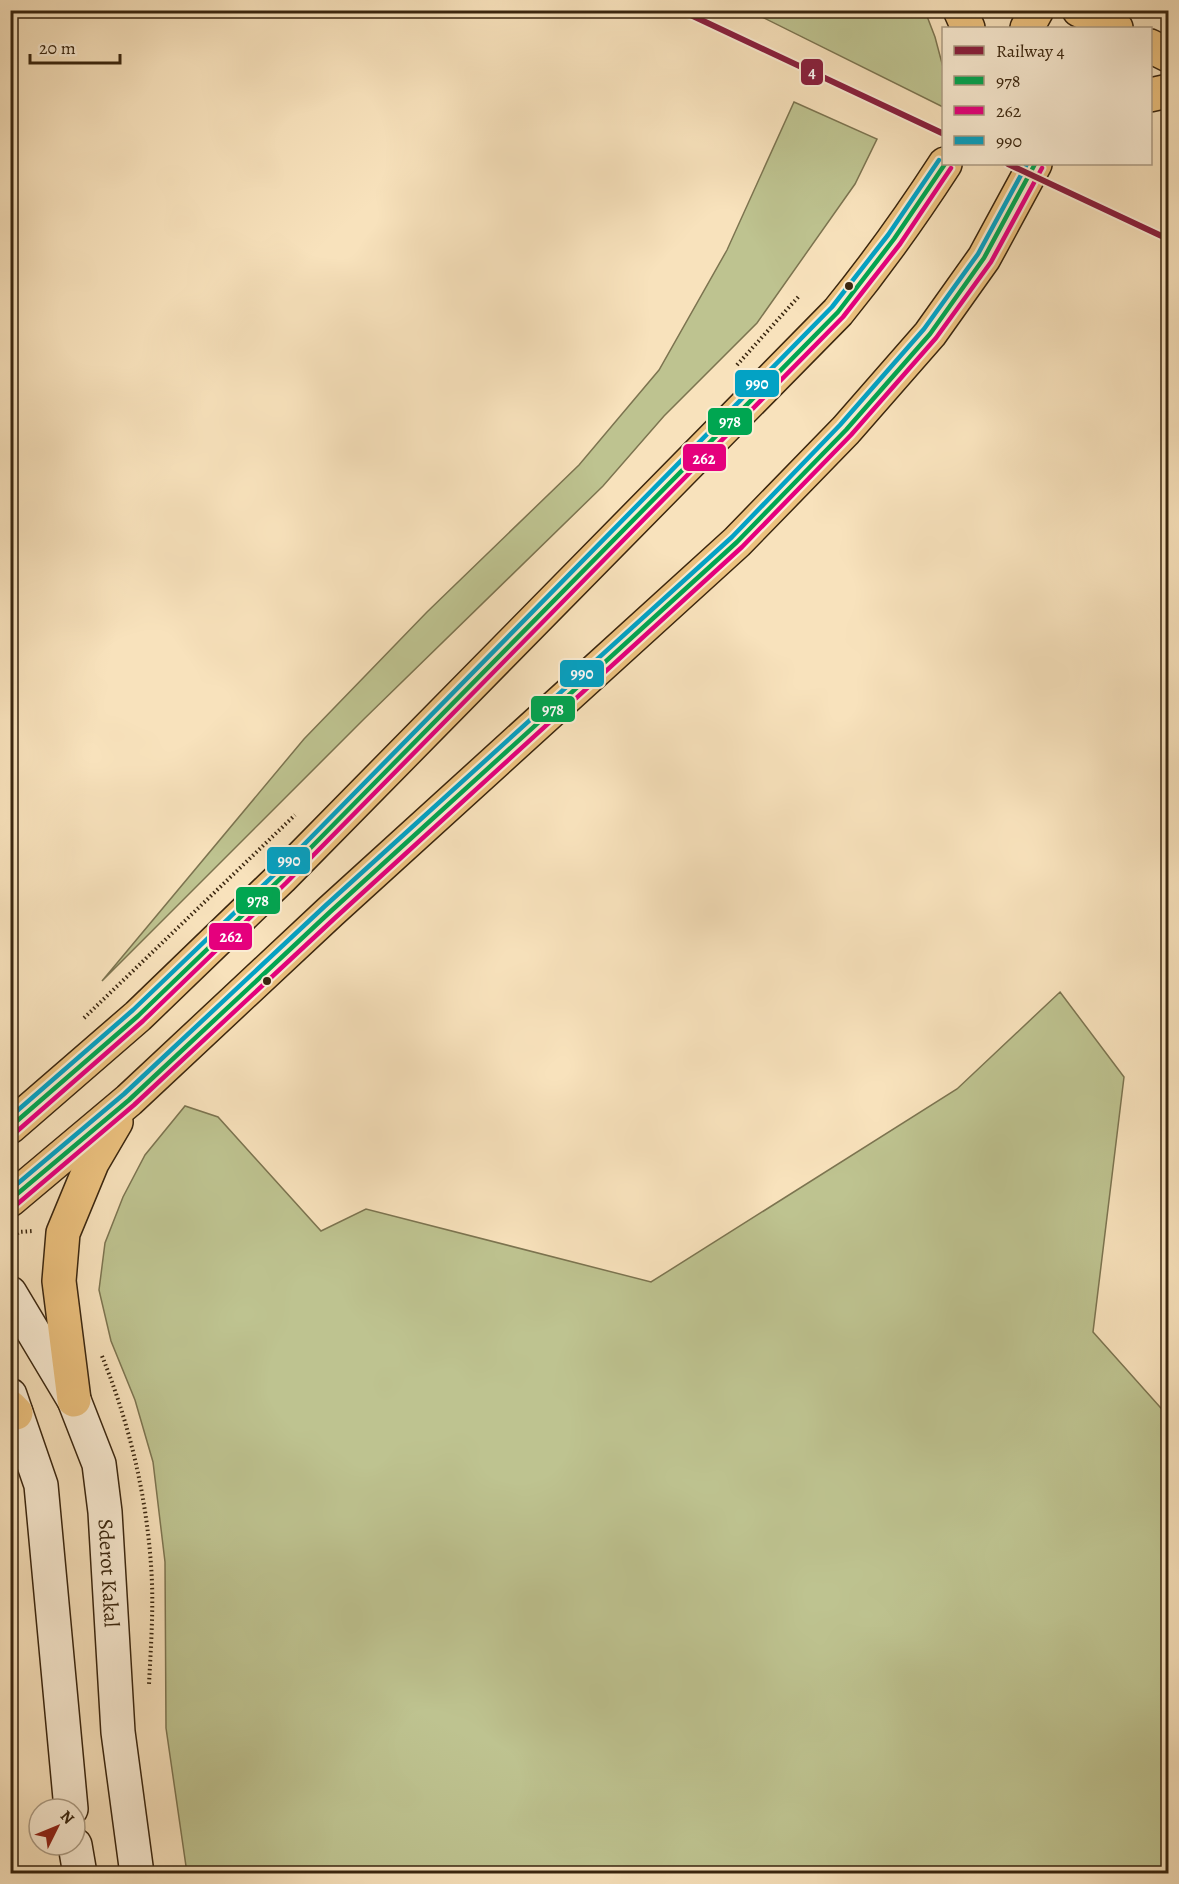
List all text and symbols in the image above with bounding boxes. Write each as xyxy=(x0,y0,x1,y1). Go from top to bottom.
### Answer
scale bar xyxy=(30,27,120,65)
legend xyxy=(942,27,1152,165)
text: 20 m xyxy=(39,36,76,60)
text: Railway 4 xyxy=(996,39,1065,63)
line badge: 4 xyxy=(800,58,824,86)
text: 4 xyxy=(808,62,816,84)
text: 978 xyxy=(996,69,1020,93)
text: 262 xyxy=(996,99,1022,123)
text: 990 xyxy=(996,129,1022,153)
unlabelled marker xyxy=(843,280,855,292)
line badge: 990 xyxy=(734,369,780,398)
text: 990 xyxy=(746,373,768,395)
line badge: 978 xyxy=(707,407,753,436)
text: 978 xyxy=(719,411,741,433)
line badge: 262 xyxy=(682,443,727,472)
text: 262 xyxy=(693,448,716,470)
line badge: 990 xyxy=(559,659,605,688)
text: 990 xyxy=(571,663,593,685)
line badge: 978 xyxy=(530,695,576,723)
text: 978 xyxy=(542,699,564,721)
line badge: 990 xyxy=(266,846,311,875)
text: 990 xyxy=(278,850,300,872)
line badge: 978 xyxy=(235,886,281,915)
text: 978 xyxy=(247,890,269,912)
line badge: 262 xyxy=(208,922,253,951)
text: 262 xyxy=(220,926,243,948)
unlabelled marker xyxy=(261,975,273,987)
street label: Sderot Kakal xyxy=(91,1518,126,1628)
north arrow xyxy=(27,1797,87,1857)
text: N xyxy=(55,1806,79,1829)

